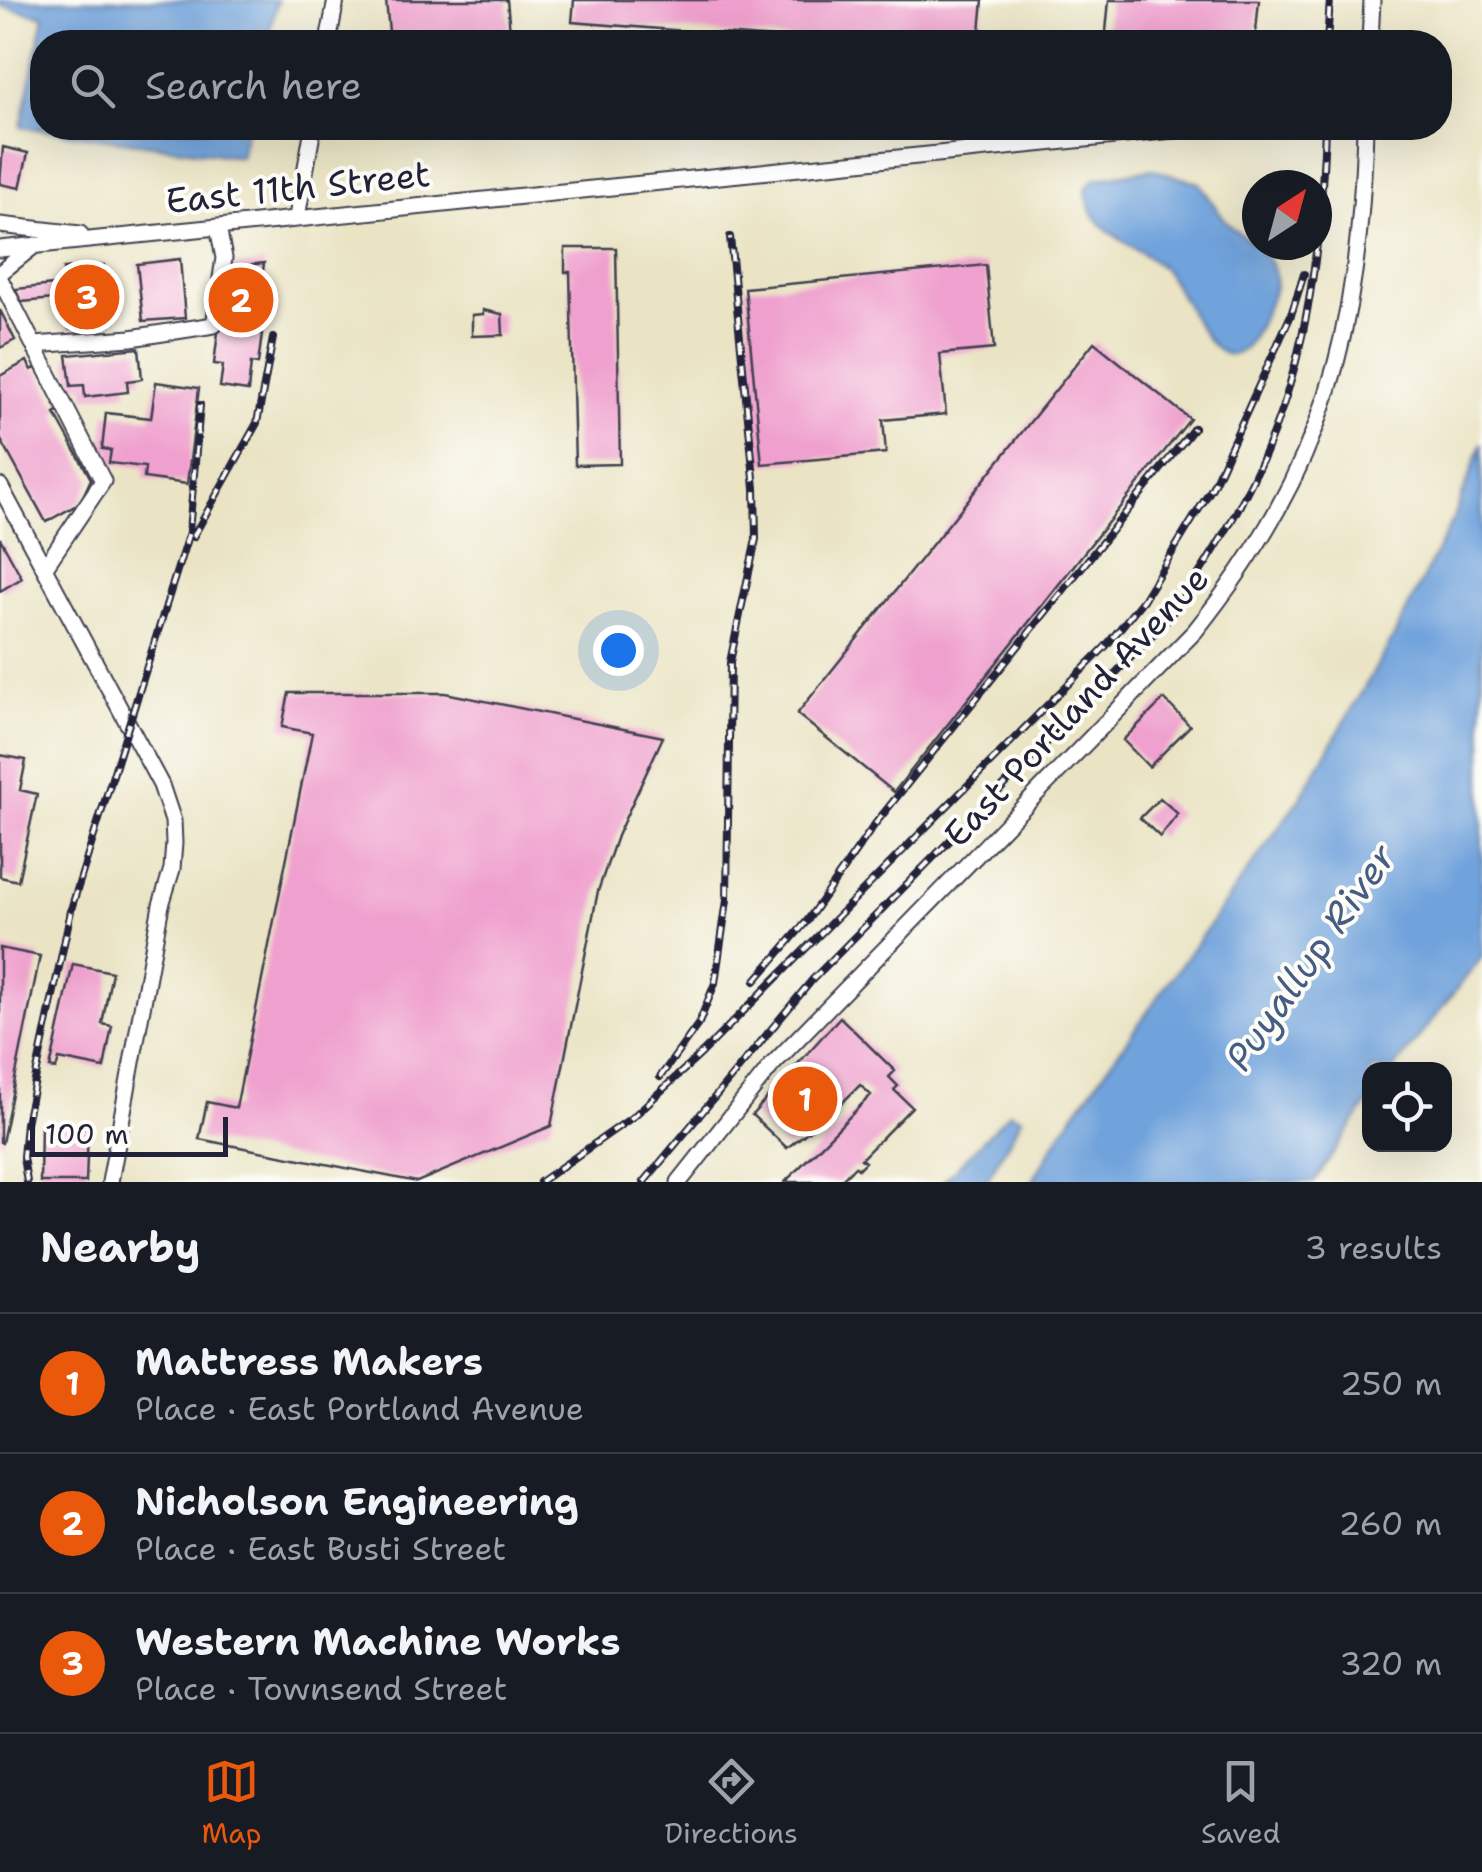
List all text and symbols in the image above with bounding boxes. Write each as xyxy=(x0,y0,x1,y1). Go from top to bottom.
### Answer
search box xyxy=(30,30,1452,140)
icon: search xyxy=(65,58,120,113)
text: Search here xyxy=(145,60,362,111)
street label: East 11th Street xyxy=(164,150,432,224)
north arrow xyxy=(1242,170,1332,260)
pin: 3 xyxy=(54,260,120,334)
pin: 2 xyxy=(208,262,274,338)
street label: East Portland Avenue xyxy=(933,555,1219,857)
your location xyxy=(593,625,644,676)
water label: Puyallup River xyxy=(1213,833,1408,1080)
pin: 1 xyxy=(772,1062,838,1136)
map controls xyxy=(1362,1062,1452,1152)
button: locate xyxy=(1362,1062,1452,1152)
scale bar xyxy=(30,1112,228,1156)
text: 100 m xyxy=(45,1115,129,1153)
text: Nearby xyxy=(40,1219,200,1275)
text: 3 results xyxy=(1305,1226,1442,1269)
text: Mattress Makers xyxy=(135,1336,483,1387)
text: 1 xyxy=(65,1362,80,1405)
text: 250 m xyxy=(1340,1362,1442,1405)
text: Place · East Portland Avenue xyxy=(135,1387,584,1430)
text: Nicholson Engineering xyxy=(135,1476,579,1527)
text: 2 xyxy=(61,1502,84,1545)
text: 260 m xyxy=(1339,1502,1442,1545)
text: Place · East Busti Street xyxy=(135,1527,506,1570)
text: Western Machine Works xyxy=(135,1616,620,1667)
text: 3 xyxy=(61,1642,84,1685)
text: 320 m xyxy=(1339,1642,1442,1685)
text: Place · Townsend Street xyxy=(135,1667,507,1710)
tab: Map xyxy=(202,1754,261,1852)
tab: Directions xyxy=(664,1754,798,1852)
tab: Saved xyxy=(1201,1754,1280,1852)

